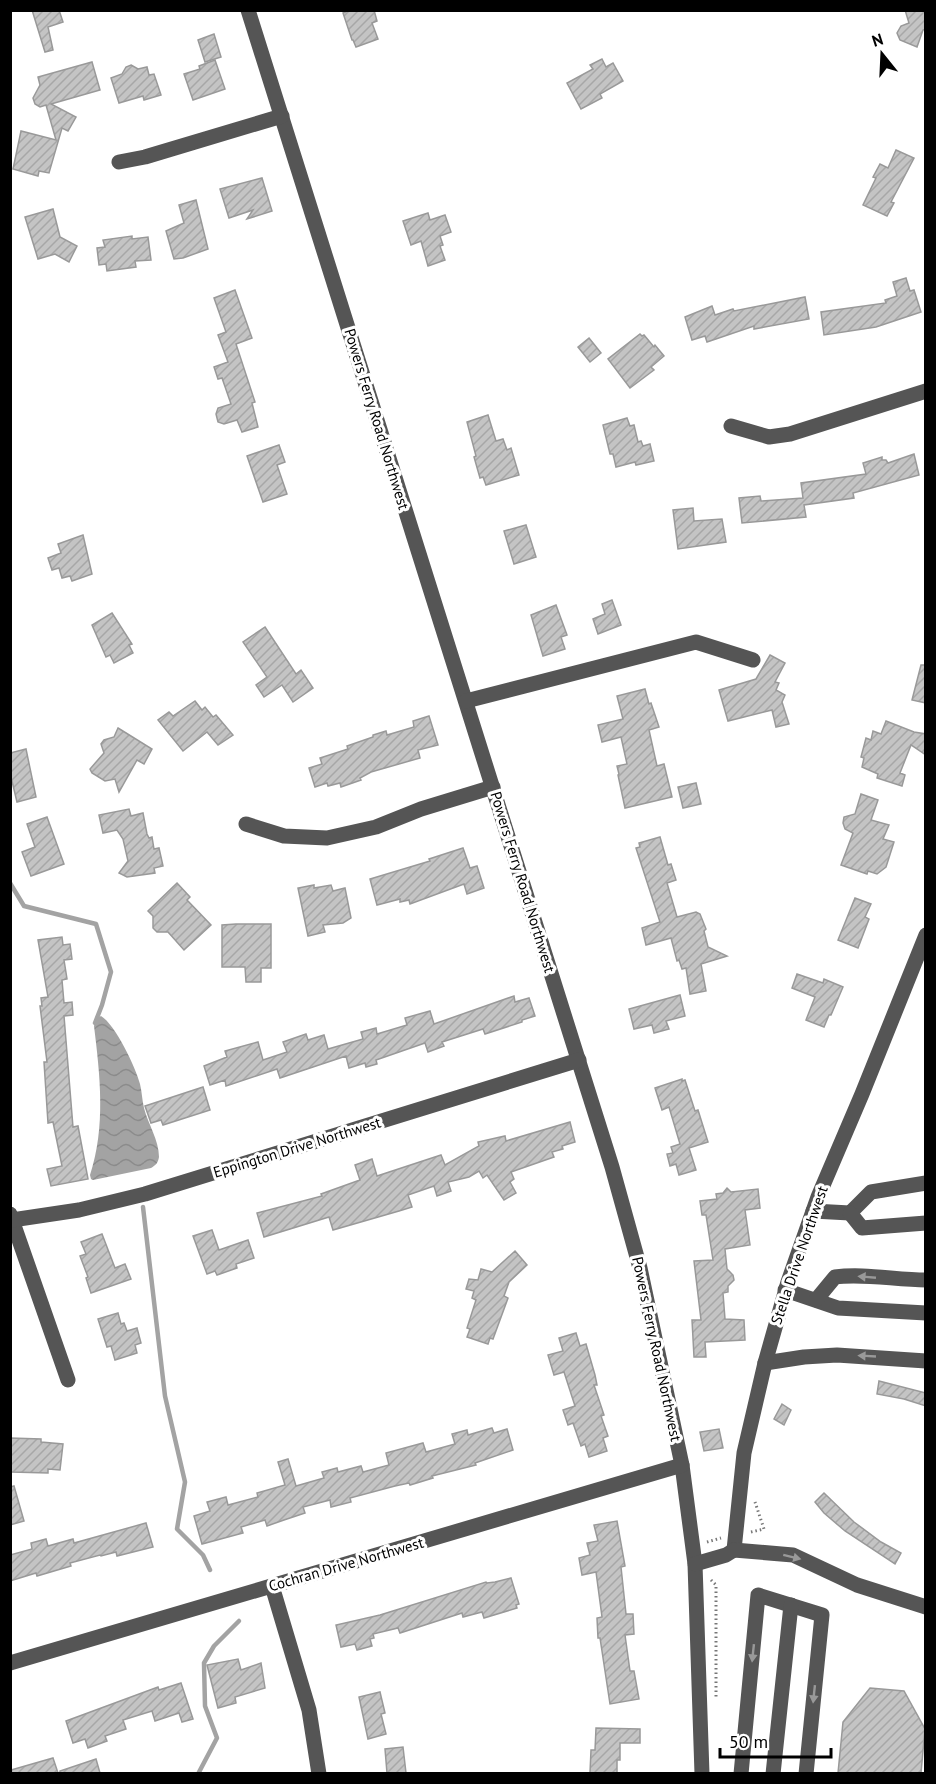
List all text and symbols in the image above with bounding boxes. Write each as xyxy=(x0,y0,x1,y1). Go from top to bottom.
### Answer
north arrow xyxy=(852,24,912,84)
text: N xyxy=(869,29,885,51)
street label: Powers Ferry Road Northwest xyxy=(340,326,414,512)
street label: Powers Ferry Road Northwest xyxy=(486,789,560,975)
street label: Eppington Drive Northwest xyxy=(211,1112,383,1182)
street label: Stella Drive Northwest xyxy=(766,1183,832,1327)
street label: Powers Ferry Road Northwest xyxy=(628,1255,686,1443)
one-way arrow xyxy=(858,1272,877,1282)
one-way arrow xyxy=(858,1352,877,1361)
street label: Cochran Drive Northwest xyxy=(266,1533,426,1595)
one-way arrow xyxy=(783,1552,801,1562)
one-way arrow xyxy=(748,1644,758,1663)
one-way arrow xyxy=(809,1685,819,1704)
scale bar xyxy=(720,1721,831,1759)
text: 50 m xyxy=(729,1730,768,1753)

